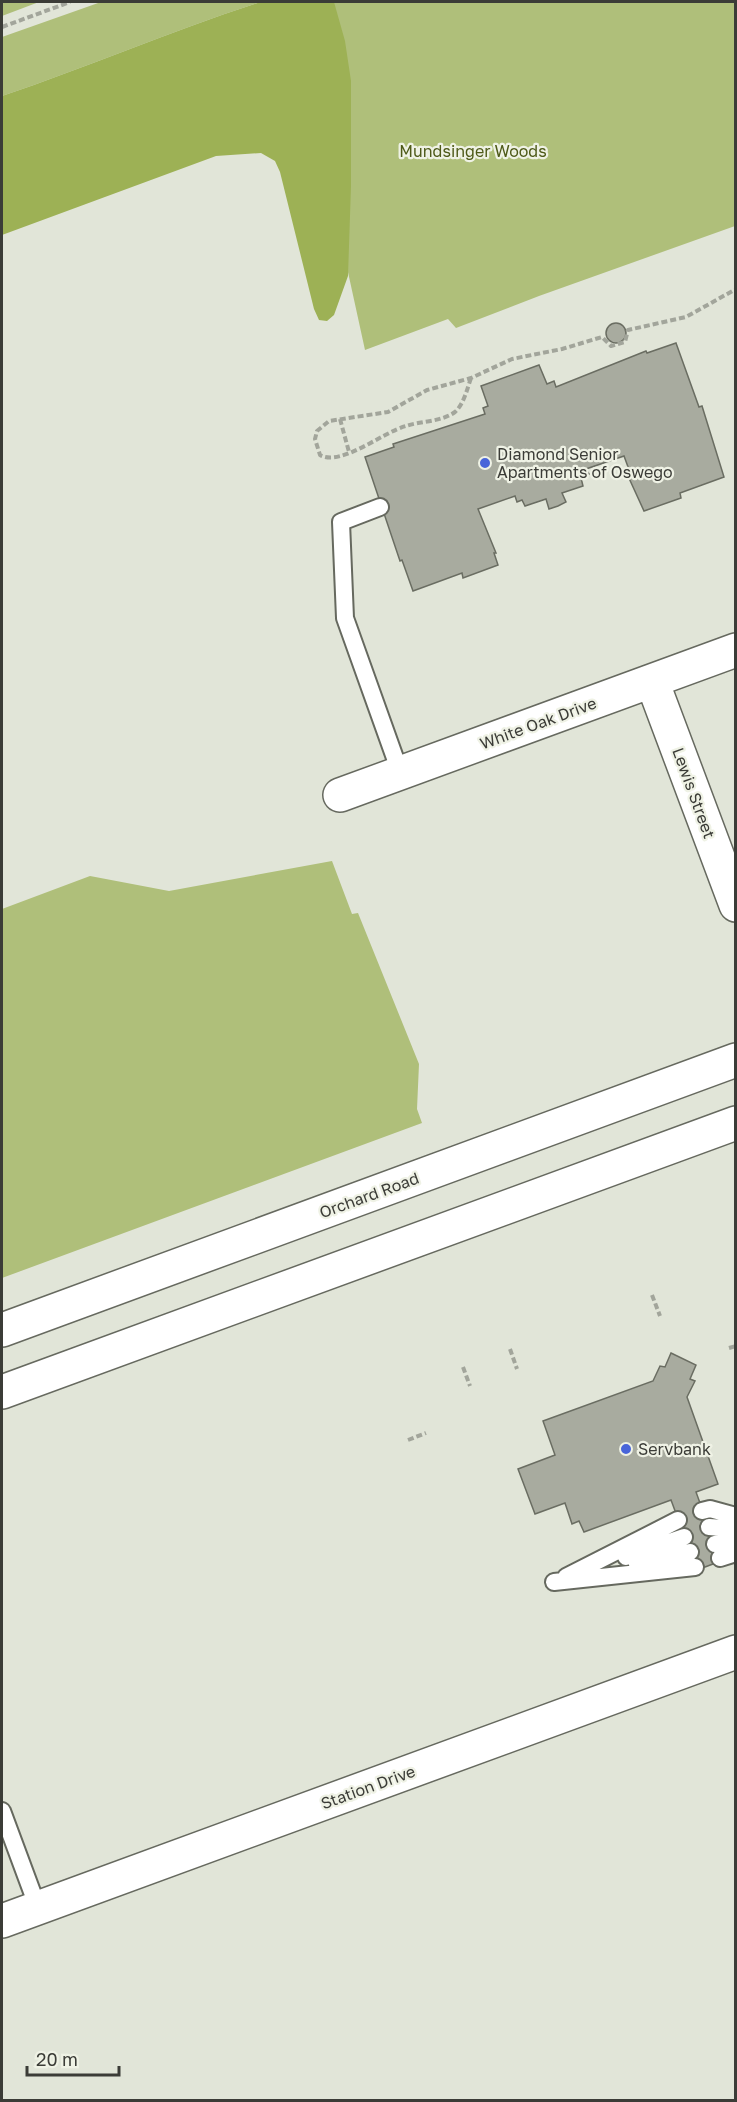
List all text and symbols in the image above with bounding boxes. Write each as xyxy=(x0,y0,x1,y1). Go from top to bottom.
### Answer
park label: Mundsinger Woods xyxy=(399,141,547,161)
place label: Diamond Senior Apartments of Oswego xyxy=(497,444,673,482)
marker: Diamond Senior Apartments of Oswego xyxy=(478,456,492,470)
street label: White Oak Drive xyxy=(477,693,599,753)
street label: Lewis Street xyxy=(668,745,720,841)
street label: Orchard Road xyxy=(316,1168,422,1222)
place label: Servbank xyxy=(638,1439,711,1459)
marker: Servbank xyxy=(619,1442,633,1456)
street label: Station Drive xyxy=(318,1761,418,1813)
scale bar xyxy=(27,2039,118,2077)
text: 20 m xyxy=(36,2048,78,2070)

